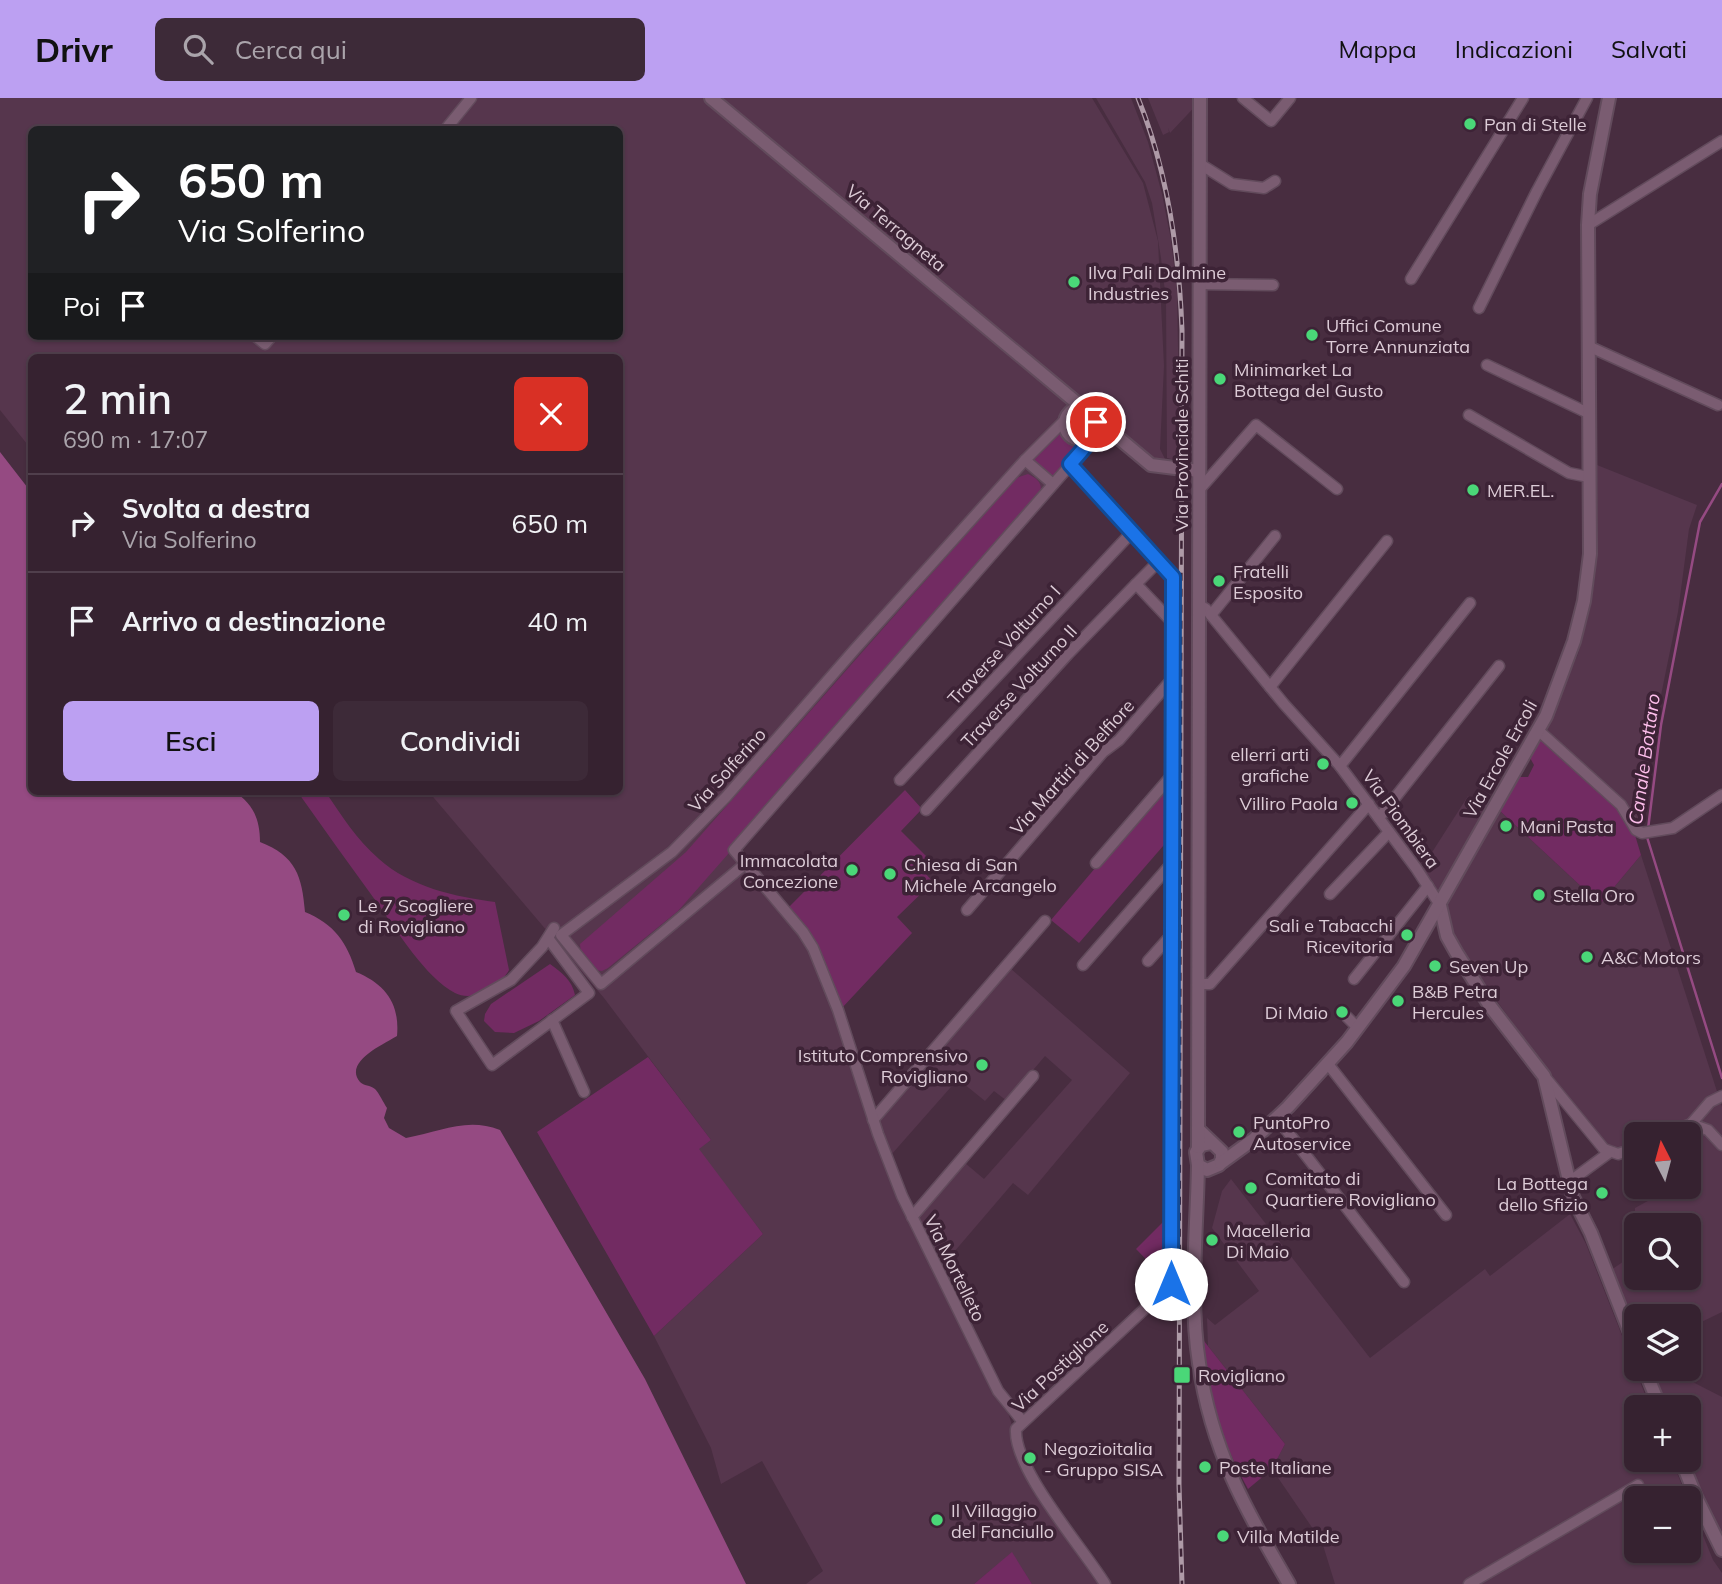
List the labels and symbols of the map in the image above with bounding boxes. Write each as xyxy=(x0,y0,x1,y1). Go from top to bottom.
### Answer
place label: Pan di Stelle xyxy=(1484,113,1587,136)
marker: Pan di Stelle xyxy=(1462,116,1478,132)
street label: Via Terragneta xyxy=(841,179,951,277)
place label: Ilva Pali Dalmine Industries xyxy=(1088,261,1226,305)
marker: Ilva Pali Dalmine Industries xyxy=(1066,274,1082,290)
place label: Uffici Comune Torre Annunziata xyxy=(1326,314,1470,358)
marker: Uffici Comune Torre Annunziata xyxy=(1304,327,1320,343)
street label: Via Provinciale Schiti xyxy=(1170,358,1193,532)
place label: Minimarket La Bottega del Gusto xyxy=(1234,358,1383,402)
marker: Minimarket La Bottega del Gusto xyxy=(1212,371,1228,387)
pin xyxy=(1066,392,1126,452)
place label: MER.EL. xyxy=(1487,479,1554,502)
marker: MER.EL. xyxy=(1465,482,1481,498)
place label: Fratelli Esposito xyxy=(1233,560,1303,604)
marker: Fratelli Esposito xyxy=(1211,573,1227,589)
street label: Traverse Volturno I xyxy=(943,580,1065,710)
street label: Traverse Volturno II xyxy=(956,620,1082,752)
water label: Canale Bottaro xyxy=(1623,692,1665,826)
street label: Via Martiri di Belfiore xyxy=(1005,694,1139,840)
street label: Via Ercole Ercoli xyxy=(1458,696,1542,822)
street label: Via Solferino xyxy=(683,723,771,817)
place label: ellerri arti grafiche xyxy=(1230,743,1309,787)
marker: ellerri arti grafiche xyxy=(1315,756,1331,772)
street label: Via Piombiera xyxy=(1357,765,1445,873)
place label: Villiro Paola xyxy=(1239,792,1338,815)
marker: Villiro Paola xyxy=(1344,795,1360,811)
place label: Mani Pasta xyxy=(1520,815,1614,838)
marker: Mani Pasta xyxy=(1498,818,1514,834)
place label: Immacolata Concezione xyxy=(740,849,838,893)
place label: Chiesa di San Michele Arcangelo xyxy=(904,853,1057,897)
marker: Immacolata Concezione xyxy=(844,862,860,878)
marker: Chiesa di San Michele Arcangelo xyxy=(882,866,898,882)
place label: Stella Oro xyxy=(1553,884,1635,907)
marker: Stella Oro xyxy=(1531,887,1547,903)
place label: Le 7 Scogliere di Rovigliano xyxy=(358,894,473,938)
marker: Le 7 Scogliere di Rovigliano xyxy=(336,907,352,923)
place label: Sali e Tabacchi Ricevitoria xyxy=(1269,914,1393,958)
marker: Sali e Tabacchi Ricevitoria xyxy=(1399,927,1415,943)
place label: A&C Motors xyxy=(1601,946,1701,969)
marker: A&C Motors xyxy=(1579,949,1595,965)
place label: Seven Up xyxy=(1449,955,1528,978)
marker: Seven Up xyxy=(1427,958,1443,974)
place label: B&B Petra Hercules xyxy=(1412,980,1498,1024)
marker: B&B Petra Hercules xyxy=(1390,993,1406,1009)
place label: Di Maio xyxy=(1265,1001,1328,1024)
marker: Di Maio xyxy=(1334,1004,1350,1020)
place label: Istituto Comprensivo Rovigliano xyxy=(798,1044,968,1088)
marker: Istituto Comprensivo Rovigliano xyxy=(974,1057,990,1073)
place label: PuntoPro Autoservice xyxy=(1253,1111,1351,1155)
north arrow xyxy=(1624,1122,1701,1199)
marker: PuntoPro Autoservice xyxy=(1231,1124,1247,1140)
place label: Comitato di Quartiere Rovigliano xyxy=(1265,1167,1436,1211)
place label: La Bottega dello Sfizio xyxy=(1497,1172,1588,1216)
marker: Comitato di Quartiere Rovigliano xyxy=(1243,1180,1259,1196)
marker: La Bottega dello Sfizio xyxy=(1594,1185,1610,1201)
street label: Via Mortelleto xyxy=(919,1211,991,1325)
place label: Macelleria Di Maio xyxy=(1226,1219,1311,1263)
marker: Macelleria Di Maio xyxy=(1204,1232,1220,1248)
position arrow xyxy=(1134,1247,1208,1321)
street label: Via Postiglione xyxy=(1007,1316,1113,1416)
place label: Rovigliano xyxy=(1198,1364,1285,1387)
marker: Rovigliano xyxy=(1172,1365,1192,1385)
place label: Negozioitalia - Gruppo SISA xyxy=(1044,1437,1163,1481)
marker: Negozioitalia - Gruppo SISA xyxy=(1022,1450,1038,1466)
place label: Poste Italiane xyxy=(1219,1456,1332,1479)
marker: Poste Italiane xyxy=(1197,1459,1213,1475)
place label: Il Villaggio del Fanciullo xyxy=(951,1499,1054,1543)
marker: Il Villaggio del Fanciullo xyxy=(929,1512,945,1528)
place label: Villa Matilde xyxy=(1237,1525,1340,1548)
marker: Villa Matilde xyxy=(1215,1528,1231,1544)

